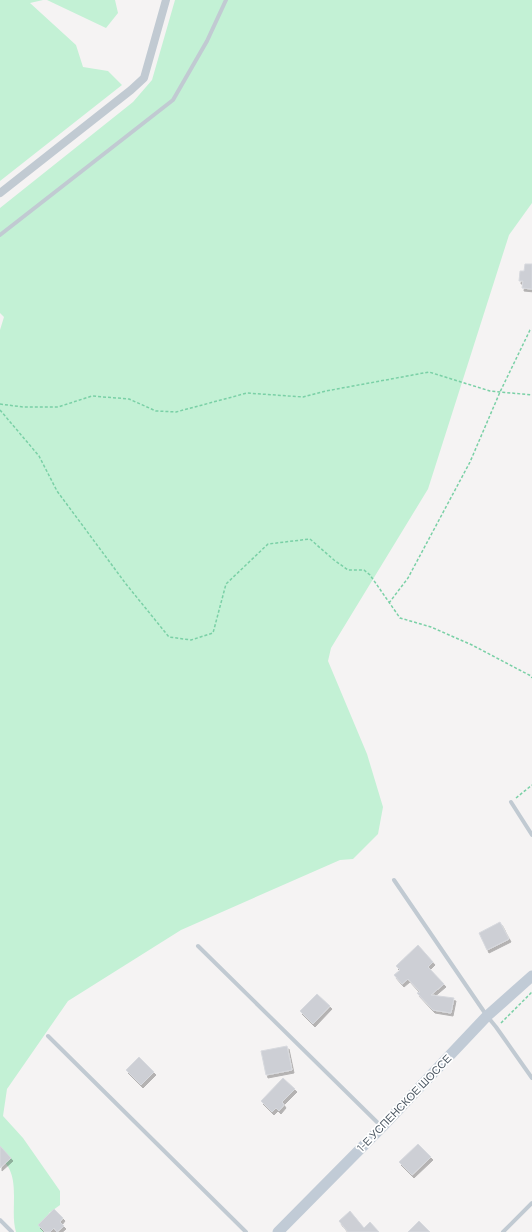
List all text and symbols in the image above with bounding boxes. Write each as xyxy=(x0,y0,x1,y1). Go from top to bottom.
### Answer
street label: 1-Е УСПЕНСКОЕ ШОССЕ xyxy=(354,1051,453,1154)

